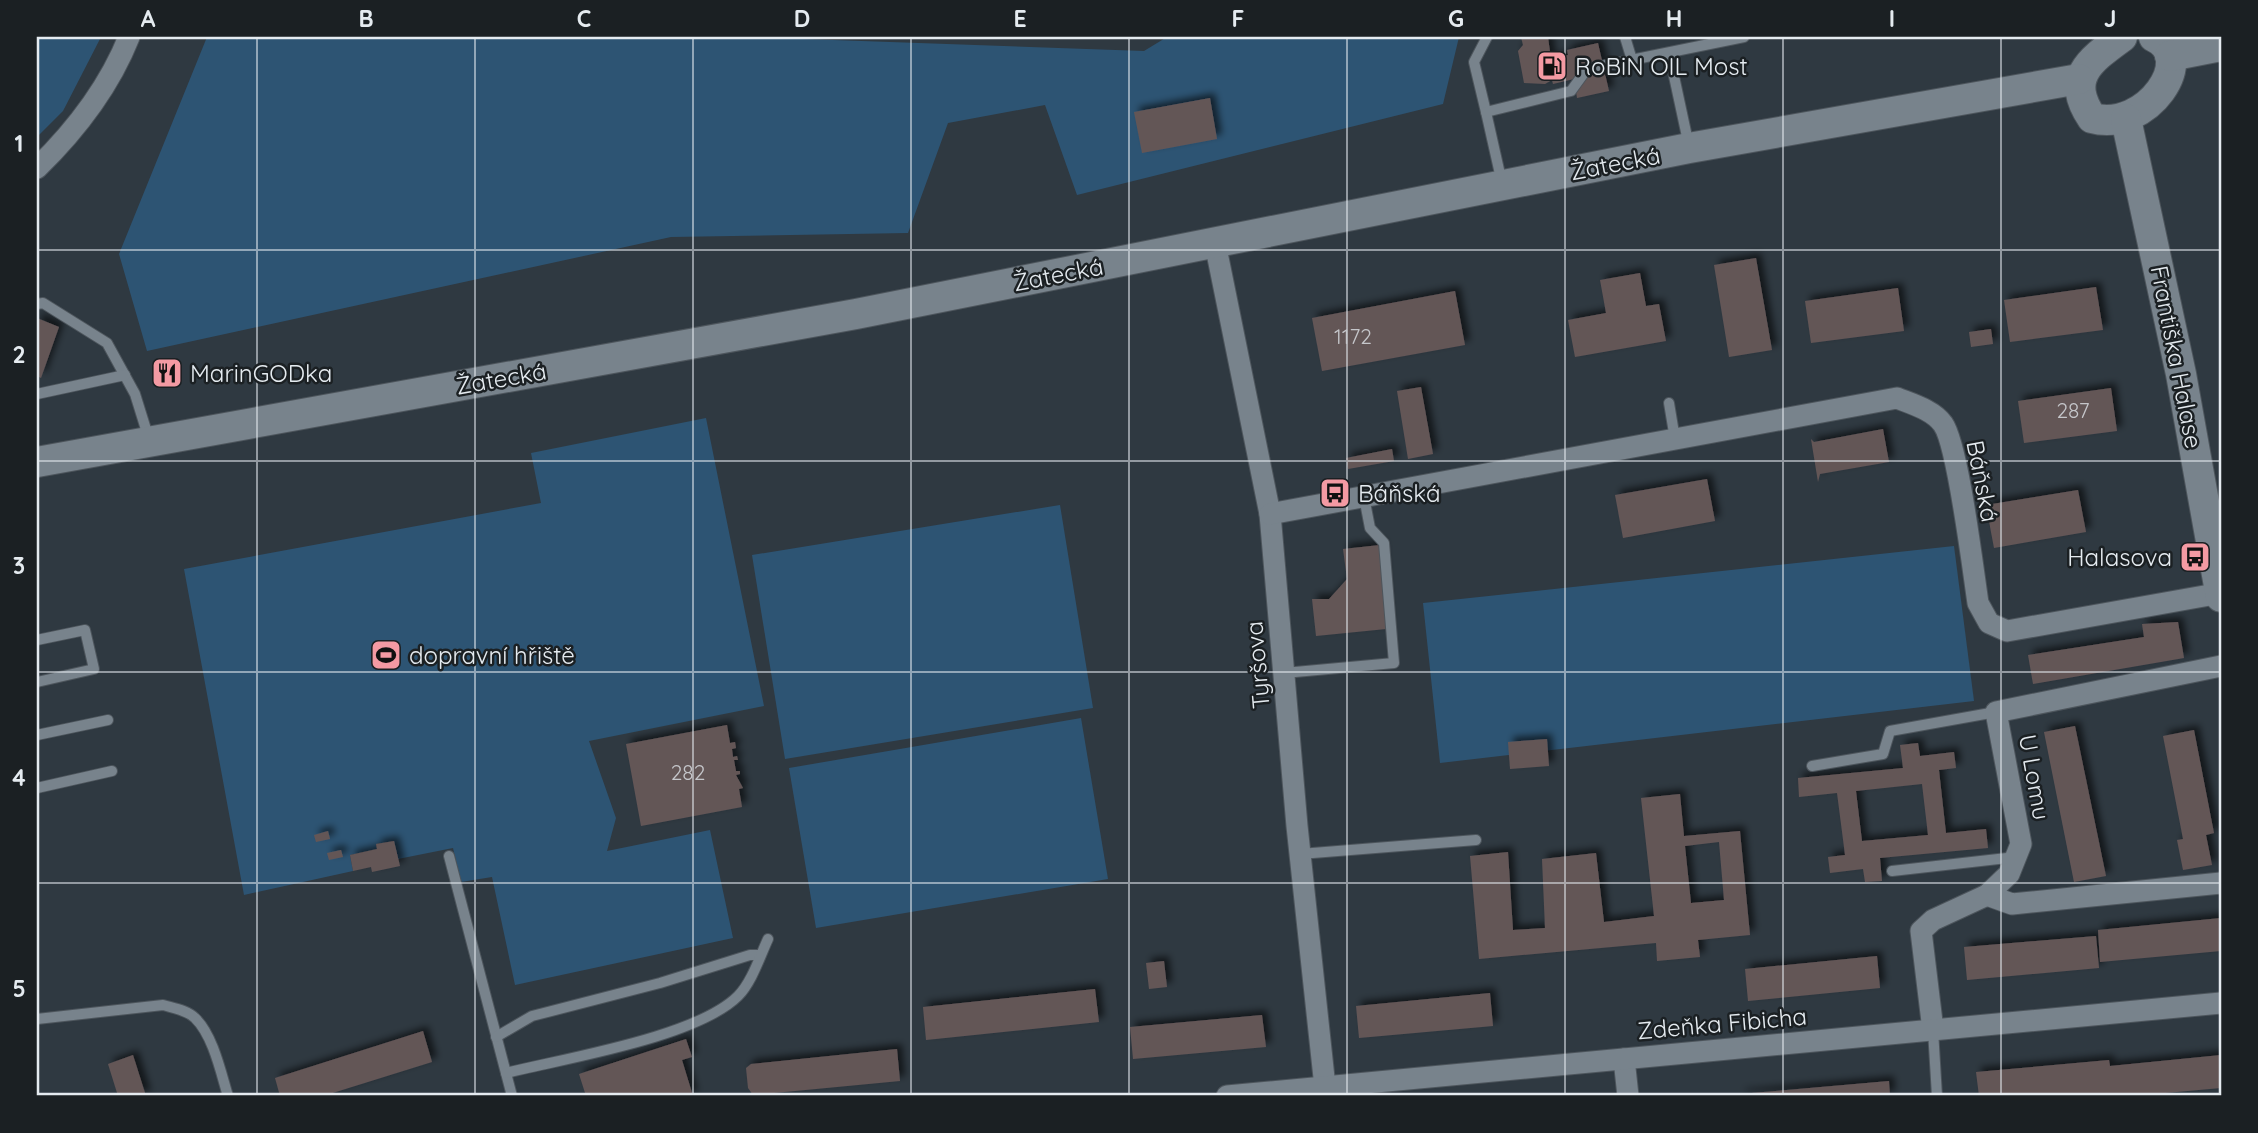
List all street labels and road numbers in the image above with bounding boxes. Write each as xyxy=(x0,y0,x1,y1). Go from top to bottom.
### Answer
street label: Žatecká xyxy=(1567,140,1663,186)
street label: Žatecká xyxy=(1010,251,1106,297)
street label: Františka Halase xyxy=(2145,263,2209,451)
street label: Žatecká xyxy=(453,355,549,401)
street label: Báňská xyxy=(1960,438,2006,524)
street label: Tyršova xyxy=(1238,620,1276,710)
street label: U Lomu xyxy=(2013,732,2057,822)
street label: Zdeňka Fibicha xyxy=(1636,1001,1808,1045)

